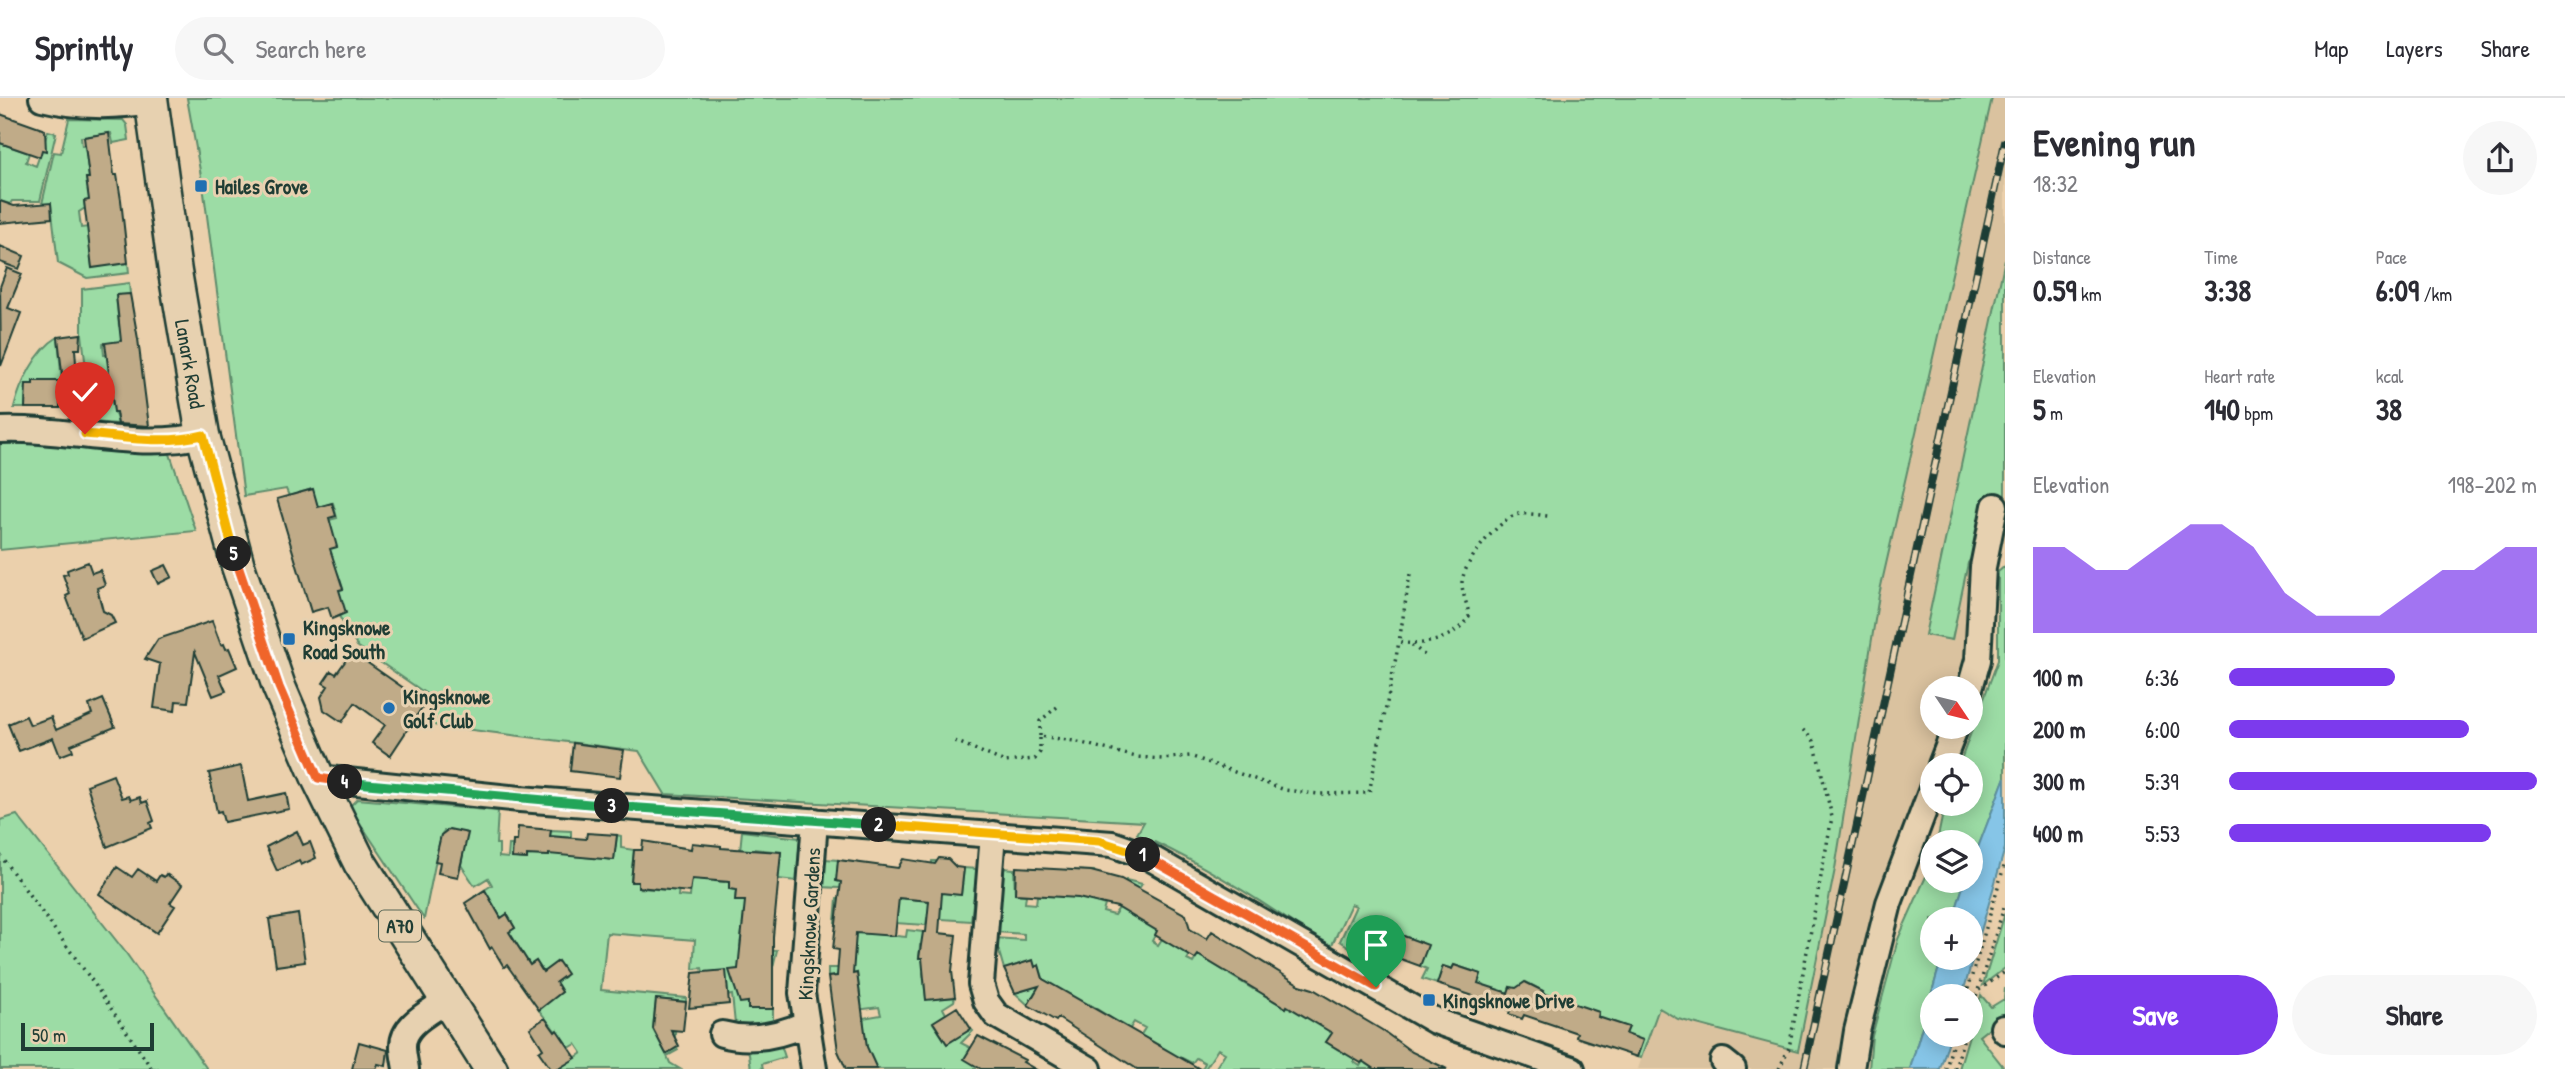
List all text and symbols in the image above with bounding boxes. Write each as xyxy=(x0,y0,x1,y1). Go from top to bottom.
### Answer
search box xyxy=(175,17,665,80)
text: Sprintly xyxy=(35,26,133,70)
icon: search xyxy=(199,29,237,67)
text: Search here xyxy=(255,31,366,66)
text: Map xyxy=(2314,32,2348,64)
text: Layers xyxy=(2386,32,2443,64)
text: Share xyxy=(2481,32,2530,64)
text: Evening run xyxy=(2033,116,2196,168)
button: share xyxy=(2463,121,2537,195)
text: 18:32 xyxy=(2033,168,2078,199)
place label: Hailes Grove xyxy=(215,172,309,201)
marker: Hailes Grove xyxy=(193,178,209,194)
text: Distance xyxy=(2033,244,2091,270)
text: Time xyxy=(2204,244,2238,270)
text: Pace xyxy=(2376,244,2407,270)
text: 0.59 xyxy=(2033,270,2077,310)
text: 3:38 xyxy=(2204,270,2251,310)
text: 6:09 xyxy=(2376,270,2419,310)
text: km xyxy=(2077,281,2102,307)
text: /km xyxy=(2419,281,2452,307)
street label: Lanark Road xyxy=(168,317,212,411)
pin xyxy=(55,362,115,434)
text: Elevation xyxy=(2033,363,2096,389)
text: Heart rate xyxy=(2204,363,2275,389)
text: kcal xyxy=(2376,363,2403,389)
icon: check xyxy=(66,373,104,411)
text: 5 xyxy=(2033,389,2046,429)
text: 140 xyxy=(2204,389,2240,429)
text: 38 xyxy=(2376,389,2402,429)
text: m xyxy=(2046,400,2063,426)
text: bpm xyxy=(2240,400,2273,426)
text: Elevation xyxy=(2033,469,2109,500)
text: 198–202 m xyxy=(2448,469,2537,500)
pin: 5 xyxy=(216,536,252,572)
text: 5 xyxy=(229,540,238,566)
place label: Kingsknowe Road South xyxy=(303,613,391,666)
marker: Kingsknowe Road South xyxy=(281,631,297,647)
text: 100 m xyxy=(2033,662,2083,693)
text: 6:36 xyxy=(2145,662,2179,693)
north arrow xyxy=(1920,676,1983,738)
map controls xyxy=(1920,676,1983,1047)
place label: Kingsknowe Golf Club xyxy=(403,682,491,735)
marker: Kingsknowe Golf Club xyxy=(381,700,397,716)
text: 200 m xyxy=(2033,714,2085,745)
text: 6:00 xyxy=(2145,714,2180,745)
button: locate xyxy=(1920,753,1983,816)
pin: 4 xyxy=(328,764,362,800)
text: 300 m xyxy=(2033,766,2085,797)
text: 5:39 xyxy=(2145,766,2179,797)
text: 4 xyxy=(341,768,348,794)
pin: 3 xyxy=(594,788,630,824)
text: 3 xyxy=(607,792,616,818)
pin: 2 xyxy=(862,808,896,842)
text: 2 xyxy=(874,811,883,837)
text: 400 m xyxy=(2033,818,2083,849)
text: 5:53 xyxy=(2145,818,2180,849)
button: layers xyxy=(1920,830,1983,893)
pin: 1 xyxy=(1126,838,1160,872)
text: 1 xyxy=(1139,841,1146,867)
street label: Kingsknowe Gardens xyxy=(791,847,827,1001)
button: + xyxy=(1920,907,1983,970)
road number: A70 xyxy=(379,911,421,942)
pin xyxy=(1346,915,1406,987)
icon: arrive xyxy=(1357,926,1395,964)
button: Save xyxy=(2033,975,2278,1055)
button: Share xyxy=(2292,975,2537,1055)
button: − xyxy=(1920,984,1983,1047)
place label: Kingsknowe Drive xyxy=(1443,986,1575,1016)
marker: Kingsknowe Drive xyxy=(1421,992,1437,1008)
scale bar xyxy=(21,1020,154,1052)
text: 50 m xyxy=(32,1022,66,1048)

